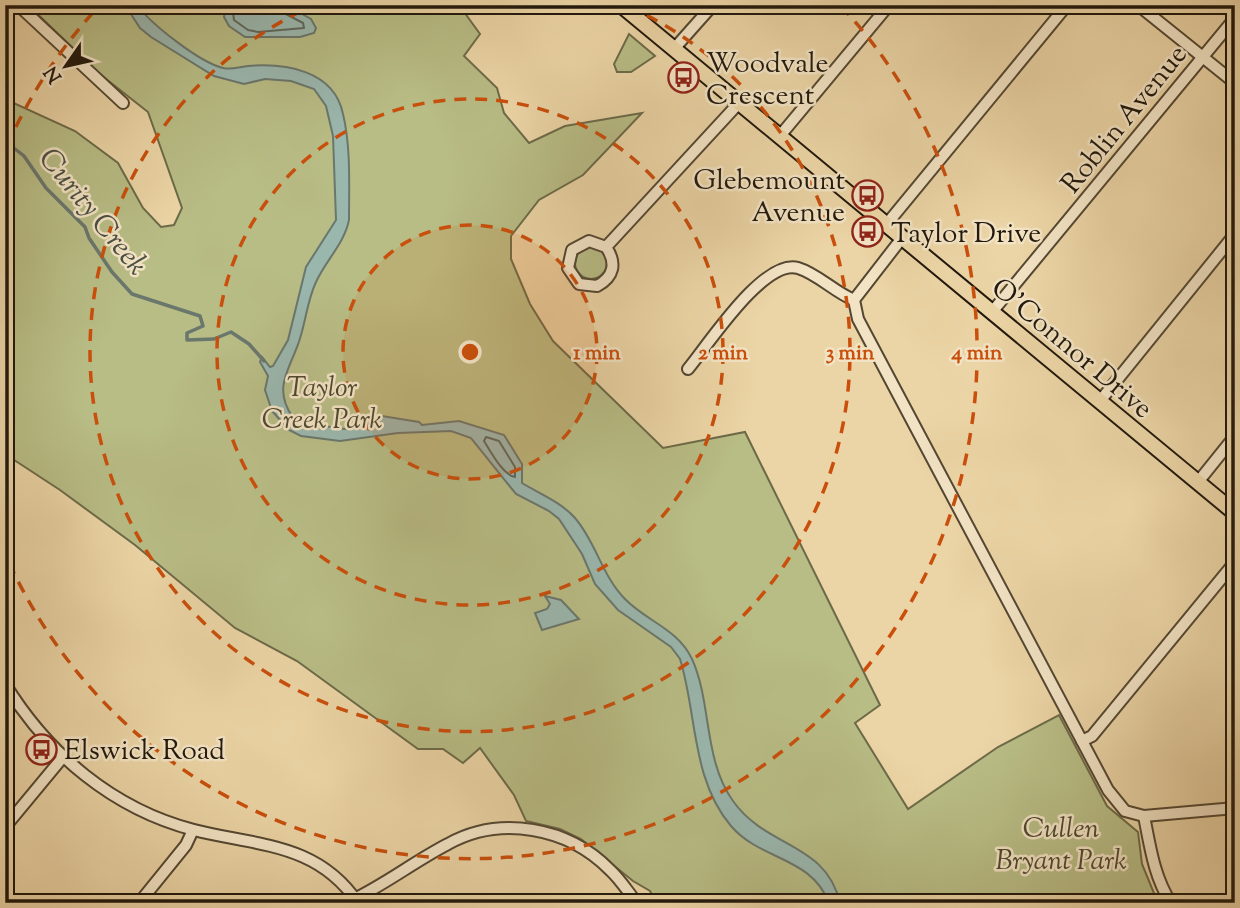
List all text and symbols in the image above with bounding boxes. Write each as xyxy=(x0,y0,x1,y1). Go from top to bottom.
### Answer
north arrow xyxy=(32,32,102,102)
street label: Roblin Avenue xyxy=(1053,37,1198,203)
place label: Woodvale Crescent xyxy=(706,45,829,117)
text: N xyxy=(39,60,69,88)
bus stop icon: Woodvale Crescent xyxy=(666,61,700,95)
water label: Curity Creek xyxy=(27,140,157,286)
place label: Glebemount Avenue xyxy=(693,162,845,234)
bus stop icon: Glebemount Avenue xyxy=(851,178,885,212)
bus stop icon: Taylor Drive xyxy=(851,215,885,249)
place label: Taylor Drive xyxy=(891,215,1041,255)
street label: O'Connor Drive xyxy=(981,270,1161,429)
text: 1 min xyxy=(573,339,621,369)
text: 2 min xyxy=(698,339,749,369)
text: 3 min xyxy=(826,339,875,369)
text: 4 min xyxy=(951,339,1003,369)
centre of rings xyxy=(458,340,482,364)
park label: Taylor Creek Park xyxy=(262,369,382,441)
bus stop icon: Elswick Road xyxy=(24,732,58,766)
place label: Elswick Road xyxy=(64,732,225,772)
park label: Cullen Bryant Park xyxy=(995,810,1127,882)

